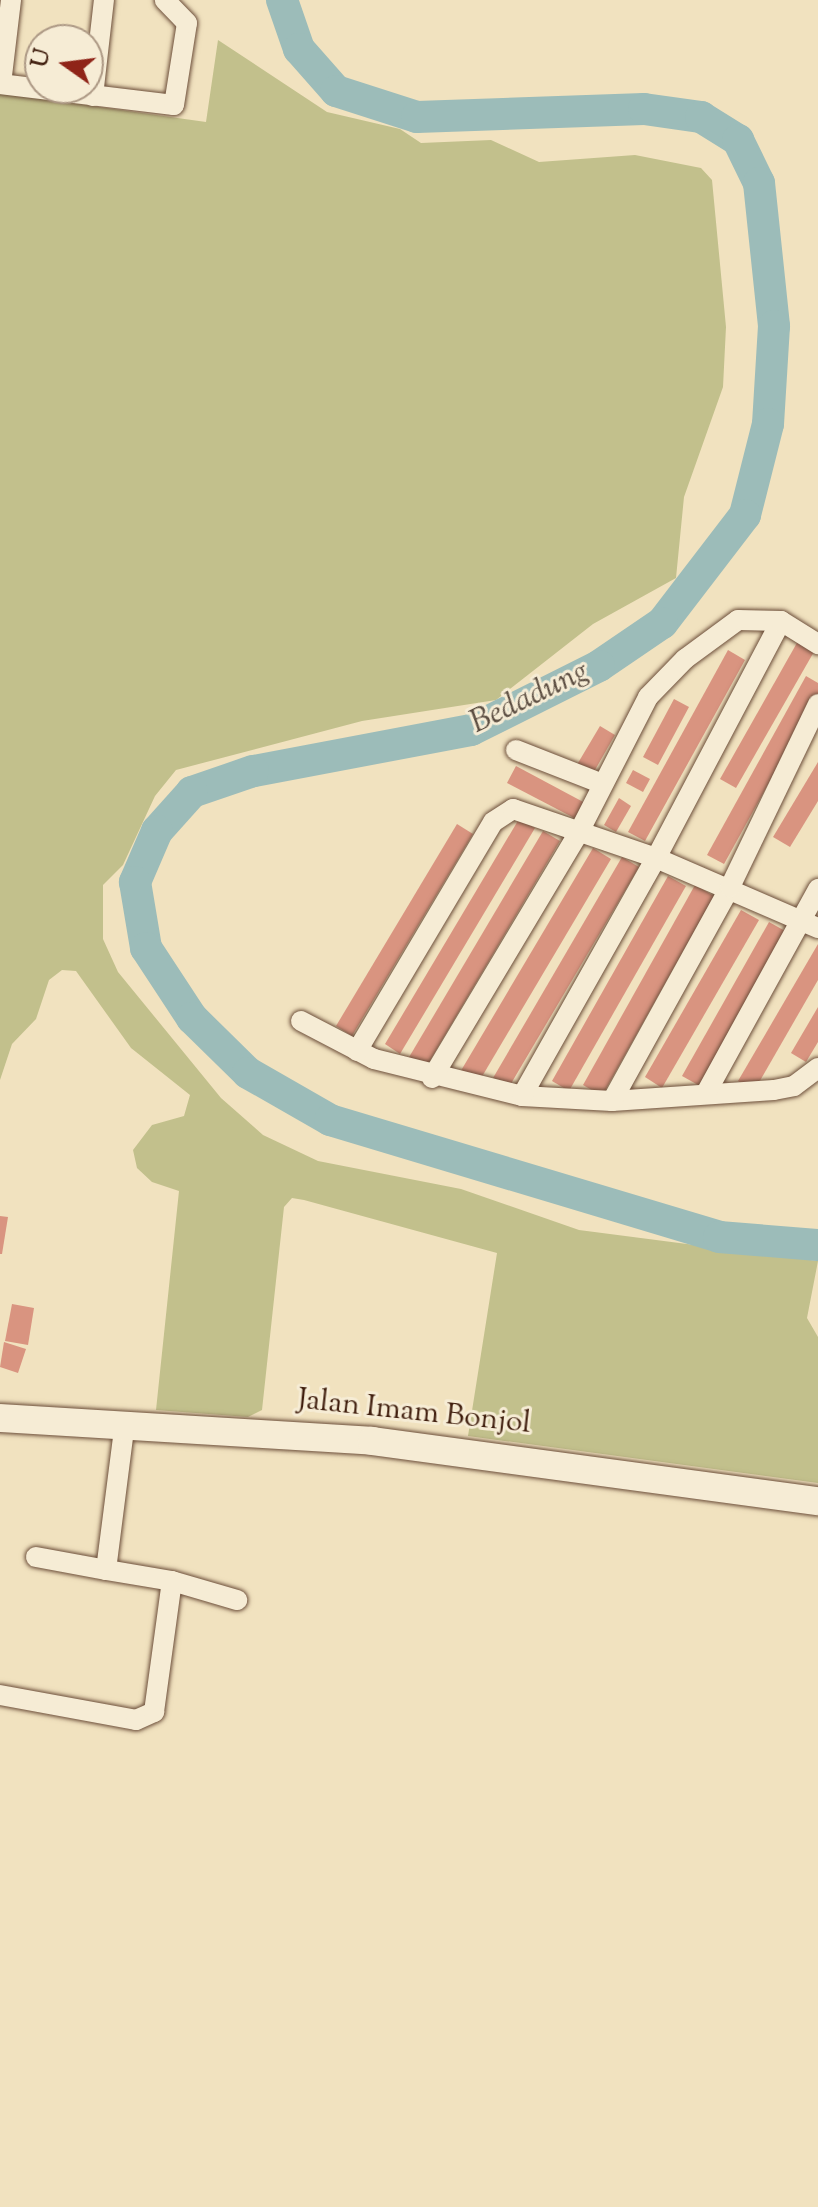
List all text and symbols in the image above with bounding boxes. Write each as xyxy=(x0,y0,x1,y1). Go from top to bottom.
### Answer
north arrow xyxy=(24,24,104,104)
text: U xyxy=(25,46,60,71)
water label: Bedadung xyxy=(464,653,596,743)
street label: Jalan Imam Bonjol xyxy=(296,1383,532,1443)

